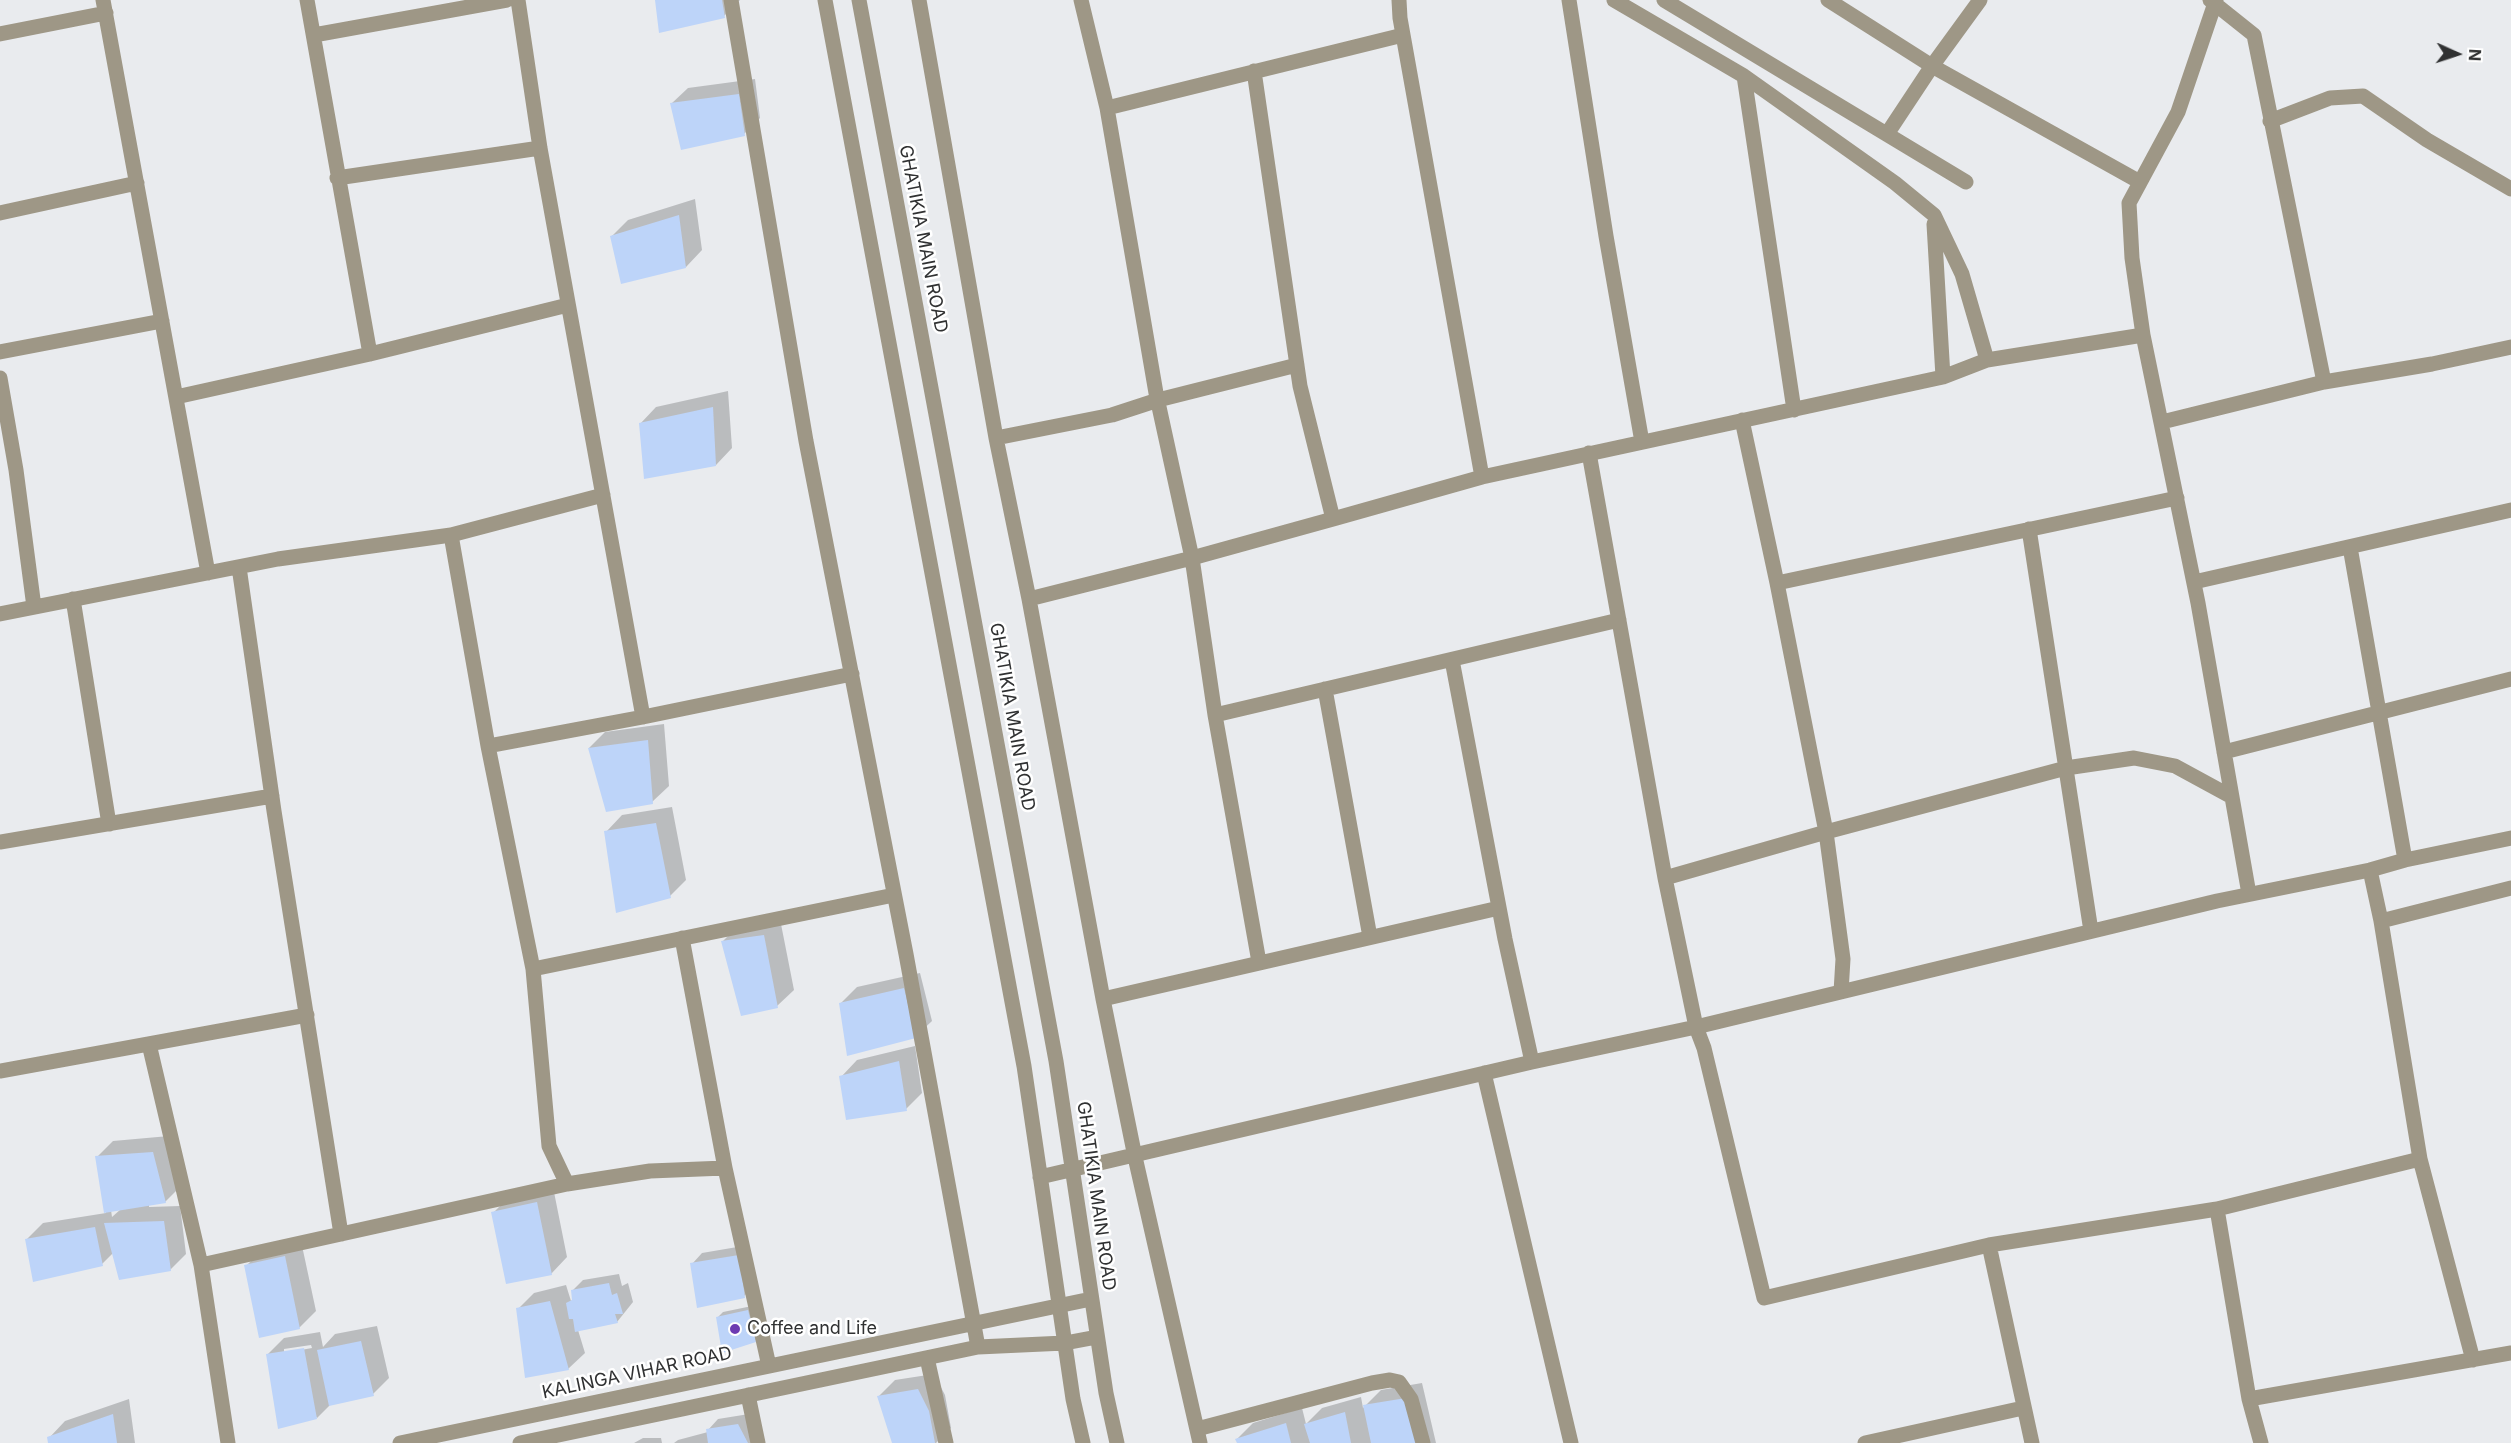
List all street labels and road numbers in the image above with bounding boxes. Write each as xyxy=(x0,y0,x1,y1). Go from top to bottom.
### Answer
street label: GHATIKIA MAIN ROAD xyxy=(894,143,952,335)
street label: GHATIKIA MAIN ROAD xyxy=(985,621,1039,813)
street label: GHATIKIA MAIN ROAD xyxy=(1072,1100,1120,1292)
street label: KALINGA VIHAR ROAD xyxy=(540,1342,734,1404)

